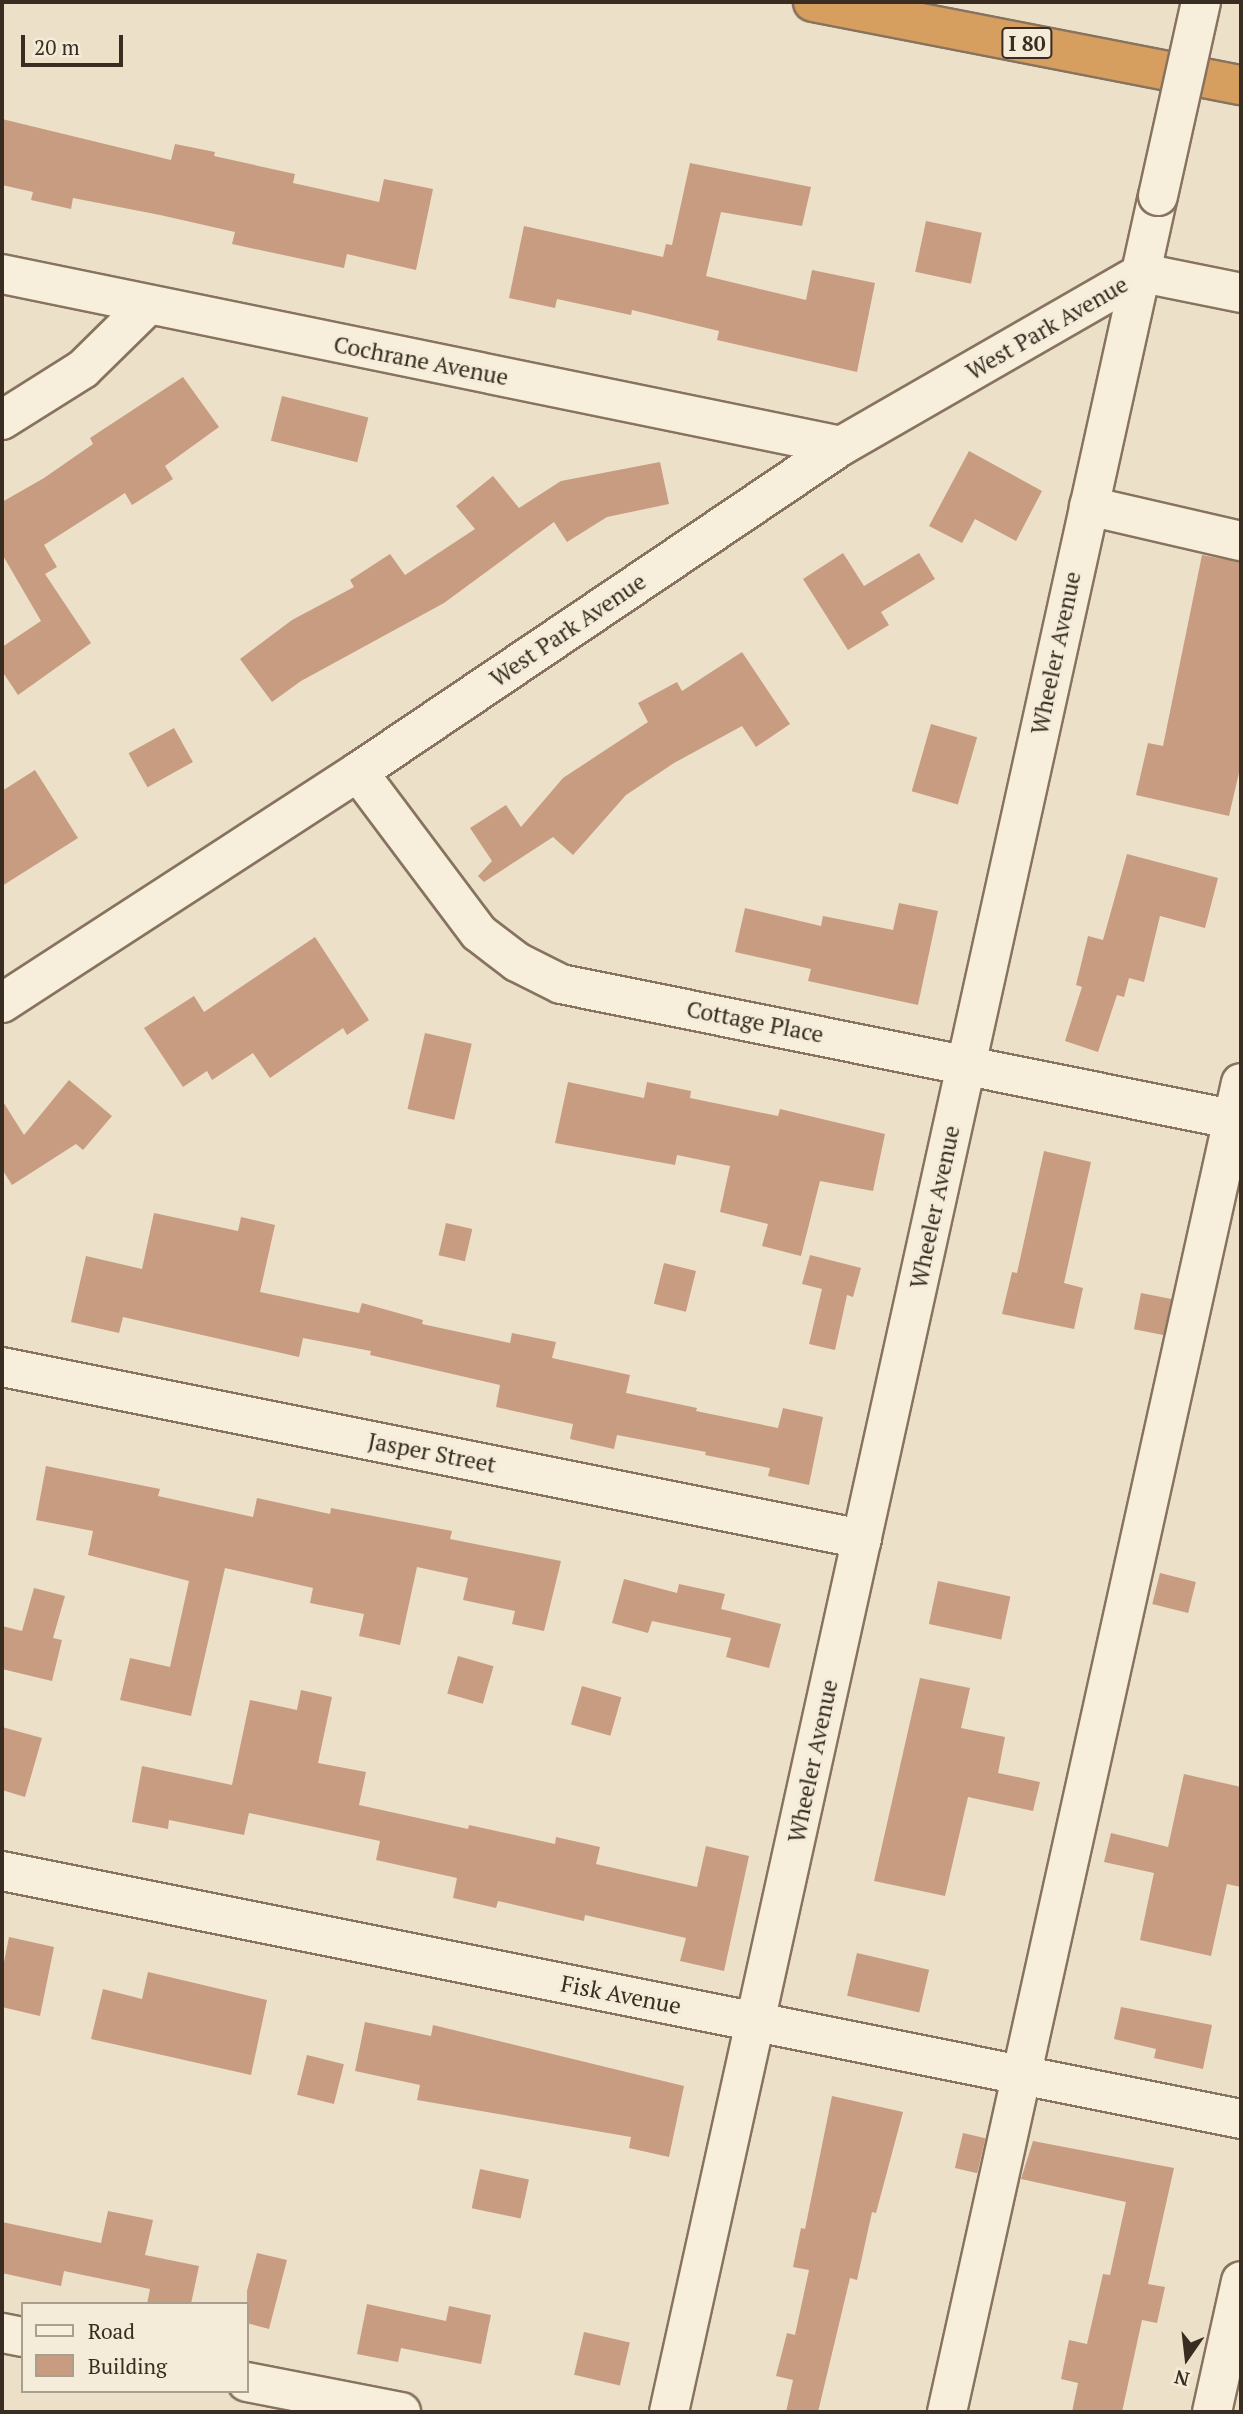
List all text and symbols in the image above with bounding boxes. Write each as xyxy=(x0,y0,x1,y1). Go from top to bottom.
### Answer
scale bar xyxy=(24,21,126,65)
road number: I 80 xyxy=(1001,26,1053,60)
text: 20 m xyxy=(34,33,80,61)
street label: West Park Avenue xyxy=(961,270,1133,386)
street label: Cochrane Avenue xyxy=(331,330,511,392)
street label: West Park Avenue xyxy=(485,568,651,692)
street label: Wheeler Avenue xyxy=(1025,569,1087,737)
street label: Cottage Place xyxy=(684,995,826,1049)
street label: Wheeler Avenue xyxy=(904,1123,966,1291)
street label: Jasper Street xyxy=(366,1427,498,1479)
street label: Wheeler Avenue xyxy=(782,1677,844,1845)
street label: Fisk Avenue xyxy=(558,1970,684,2020)
legend xyxy=(21,2302,248,2393)
text: Road xyxy=(88,2317,135,2345)
north arrow xyxy=(1152,2323,1222,2393)
text: Building xyxy=(88,2352,167,2380)
text: N xyxy=(1172,2365,1192,2393)

